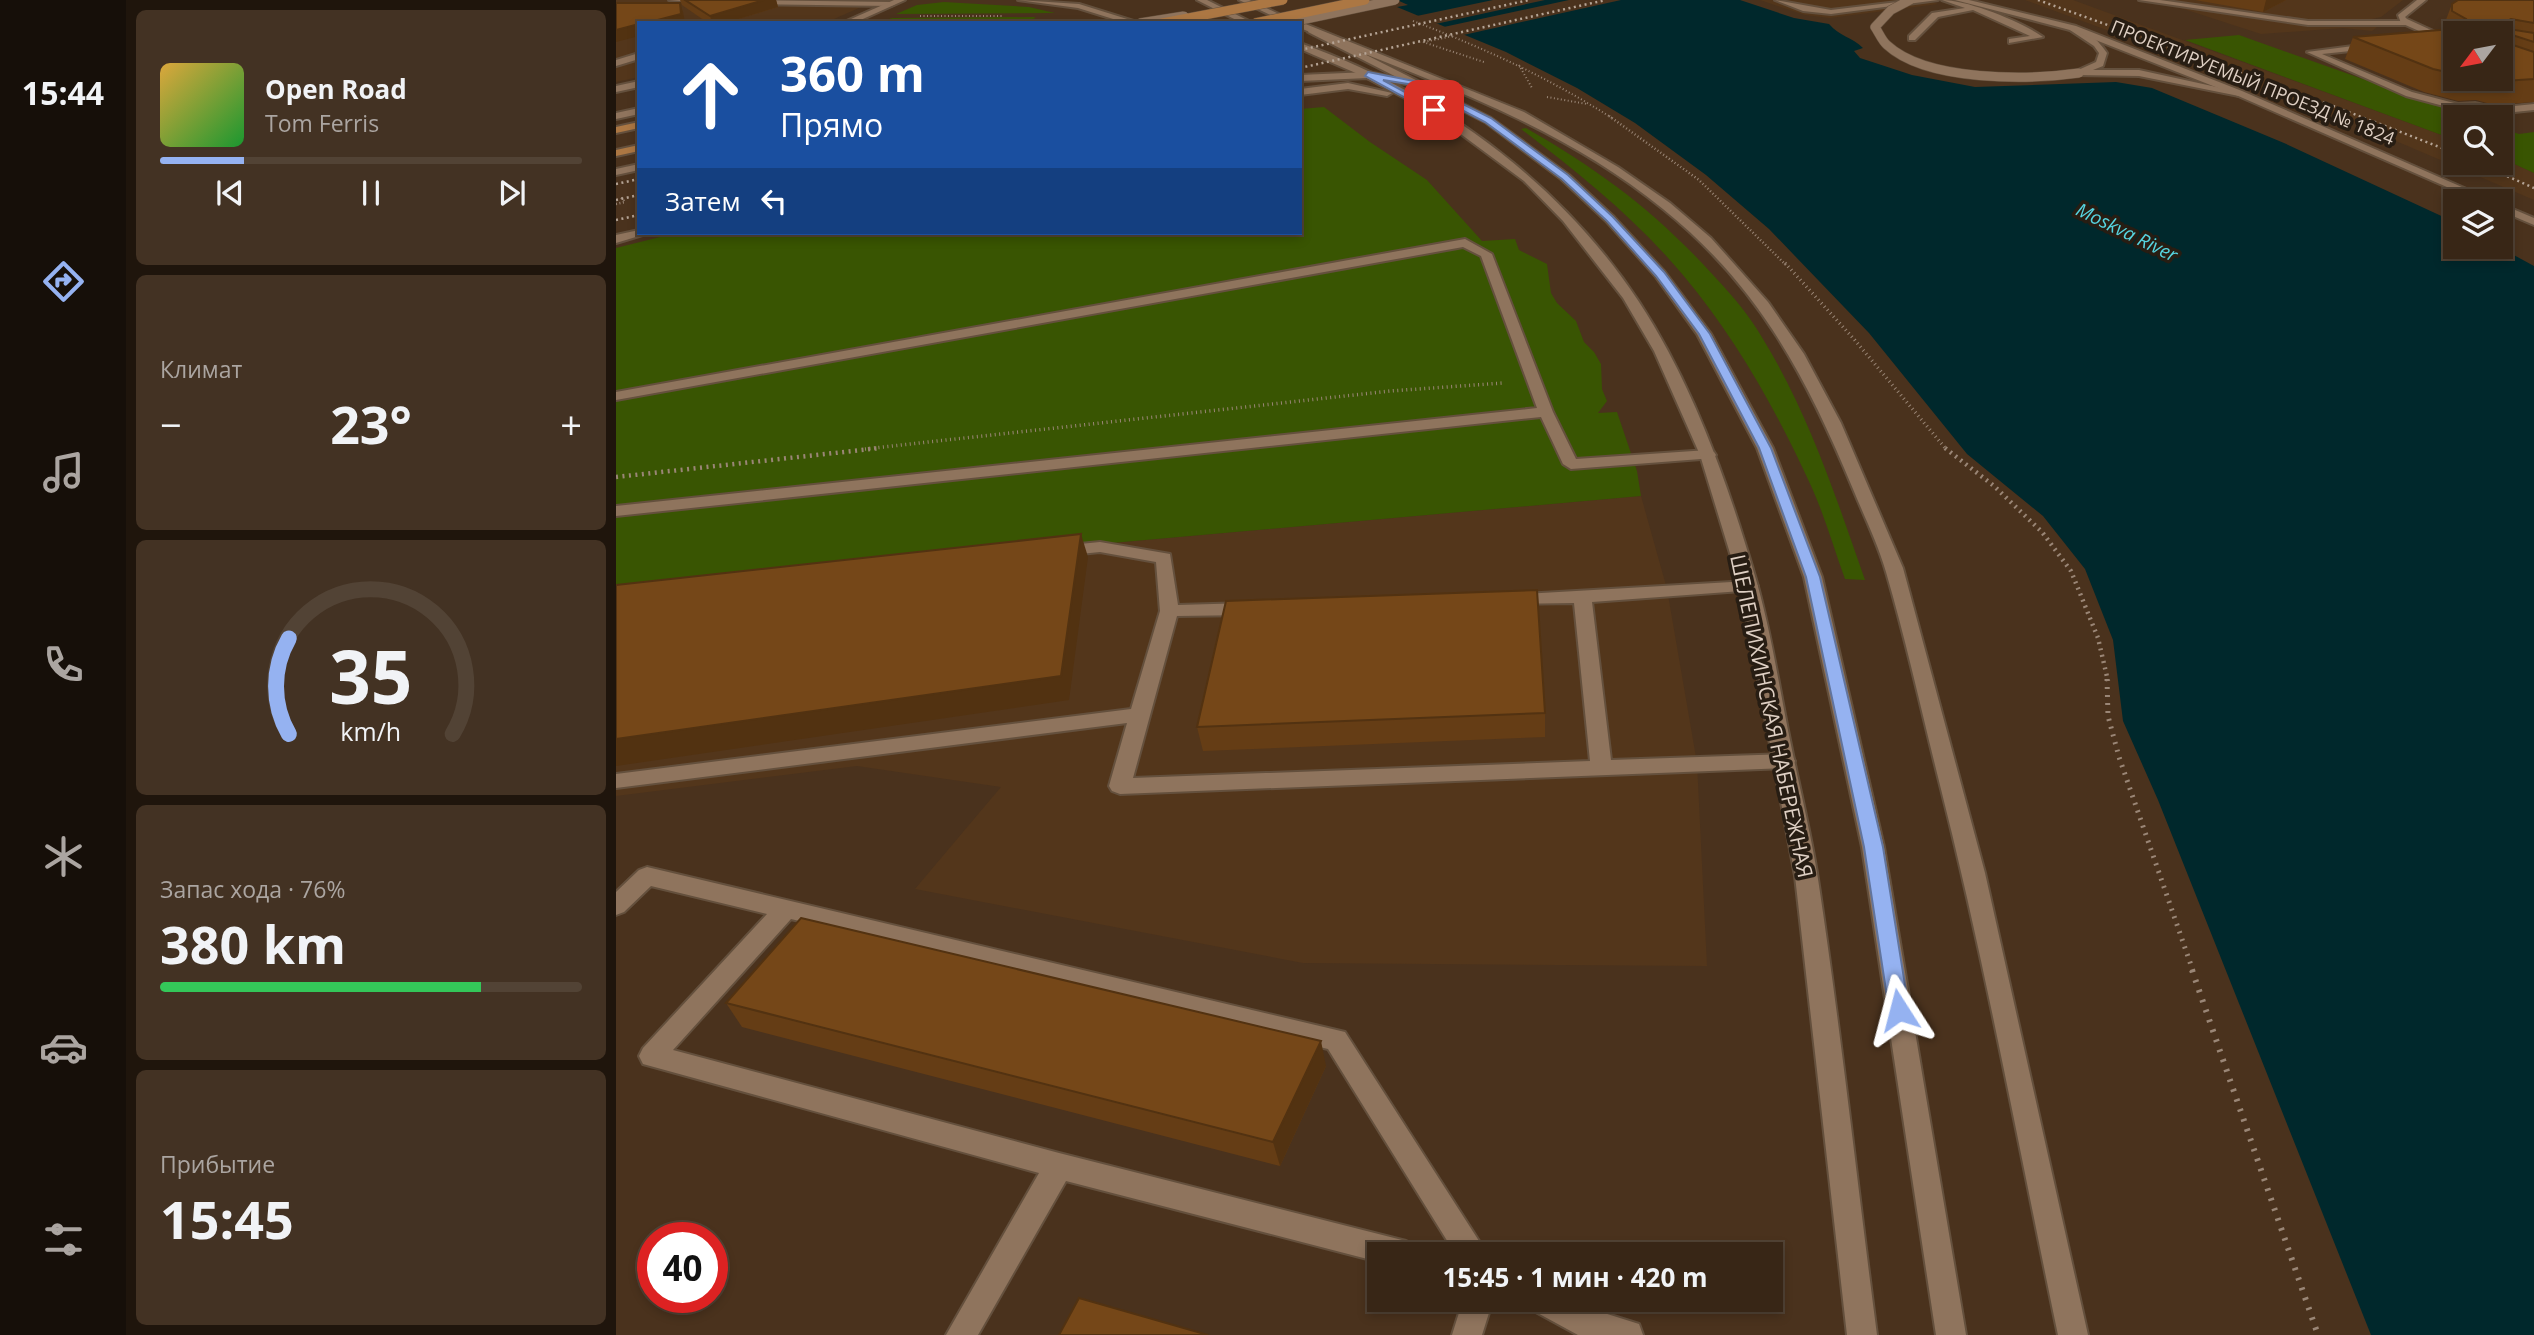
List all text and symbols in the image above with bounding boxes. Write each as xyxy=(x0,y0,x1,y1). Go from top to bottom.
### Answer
street label: ПРОЕКТИРУЕМЫЙ ПРОЕЗД № 1824 xyxy=(2108,14,2398,150)
north arrow xyxy=(2443,21,2513,91)
map controls xyxy=(2443,21,2513,259)
text: 360 m xyxy=(780,40,925,106)
icon: ahead xyxy=(665,49,756,140)
text: 15:44 xyxy=(22,71,104,114)
text: Open Road xyxy=(265,71,407,107)
pin xyxy=(1404,80,1464,140)
icon: arrive xyxy=(1415,91,1453,129)
text: Прямо xyxy=(780,103,883,146)
button: search xyxy=(2443,105,2513,175)
text: Tom Ferris xyxy=(265,107,379,139)
icon: previous xyxy=(211,174,249,212)
icon: pause xyxy=(352,174,390,212)
icon: next xyxy=(493,174,531,212)
icon: left xyxy=(755,182,793,220)
text: Затем xyxy=(665,183,741,219)
button: layers xyxy=(2443,189,2513,259)
water label: Moskva River xyxy=(2072,196,2183,268)
icon: directions xyxy=(39,257,88,306)
text: Климат xyxy=(160,353,242,385)
text: 23° xyxy=(330,388,412,459)
text: − xyxy=(160,398,182,450)
text: + xyxy=(560,398,582,450)
icon: music xyxy=(39,448,88,497)
street label: ШЕЛЕПИХИНСКАЯ НАБЕРЕЖНАЯ xyxy=(1724,552,1820,880)
text: 35 xyxy=(329,626,413,725)
icon: phone xyxy=(39,640,88,689)
text: km/h xyxy=(341,713,401,747)
icon: climate xyxy=(39,832,88,881)
text: Запас хода · 76% xyxy=(160,873,345,905)
text: 380 km xyxy=(160,908,346,979)
position arrow xyxy=(1862,973,1936,1047)
icon: car xyxy=(39,1023,88,1072)
text: Прибытие xyxy=(160,1148,275,1180)
text: 15:45 xyxy=(160,1183,294,1254)
icon: filters xyxy=(39,1215,88,1264)
speed limit sign: 40 xyxy=(637,1222,728,1313)
text: 15:45 · 1 мин · 420 m xyxy=(1442,1259,1708,1295)

